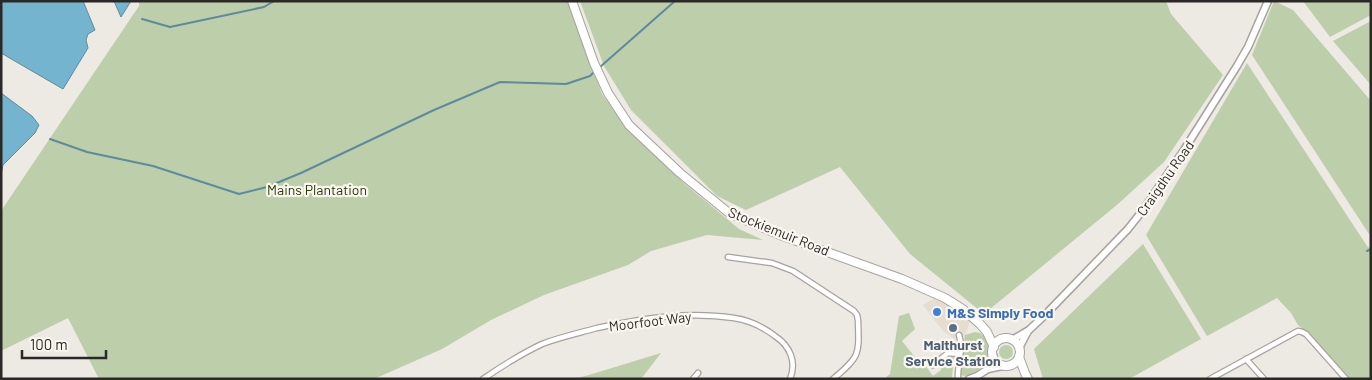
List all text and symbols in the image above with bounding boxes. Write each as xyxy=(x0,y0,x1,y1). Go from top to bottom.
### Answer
street label: Craigdhu Road xyxy=(1133,137,1197,219)
park label: Mains Plantation xyxy=(267,181,367,198)
street label: Stockiemuir Road xyxy=(726,203,832,259)
place label: M&S Simply Food xyxy=(947,304,1053,321)
marker: M&S Simply Food xyxy=(931,306,943,318)
street label: Moorfoot Way xyxy=(608,307,693,335)
marker: Malthurst Service Station xyxy=(947,322,959,334)
scale bar xyxy=(22,328,106,360)
text: 100 m xyxy=(30,335,68,353)
place label: Malthurst Service Station xyxy=(905,336,1001,369)

